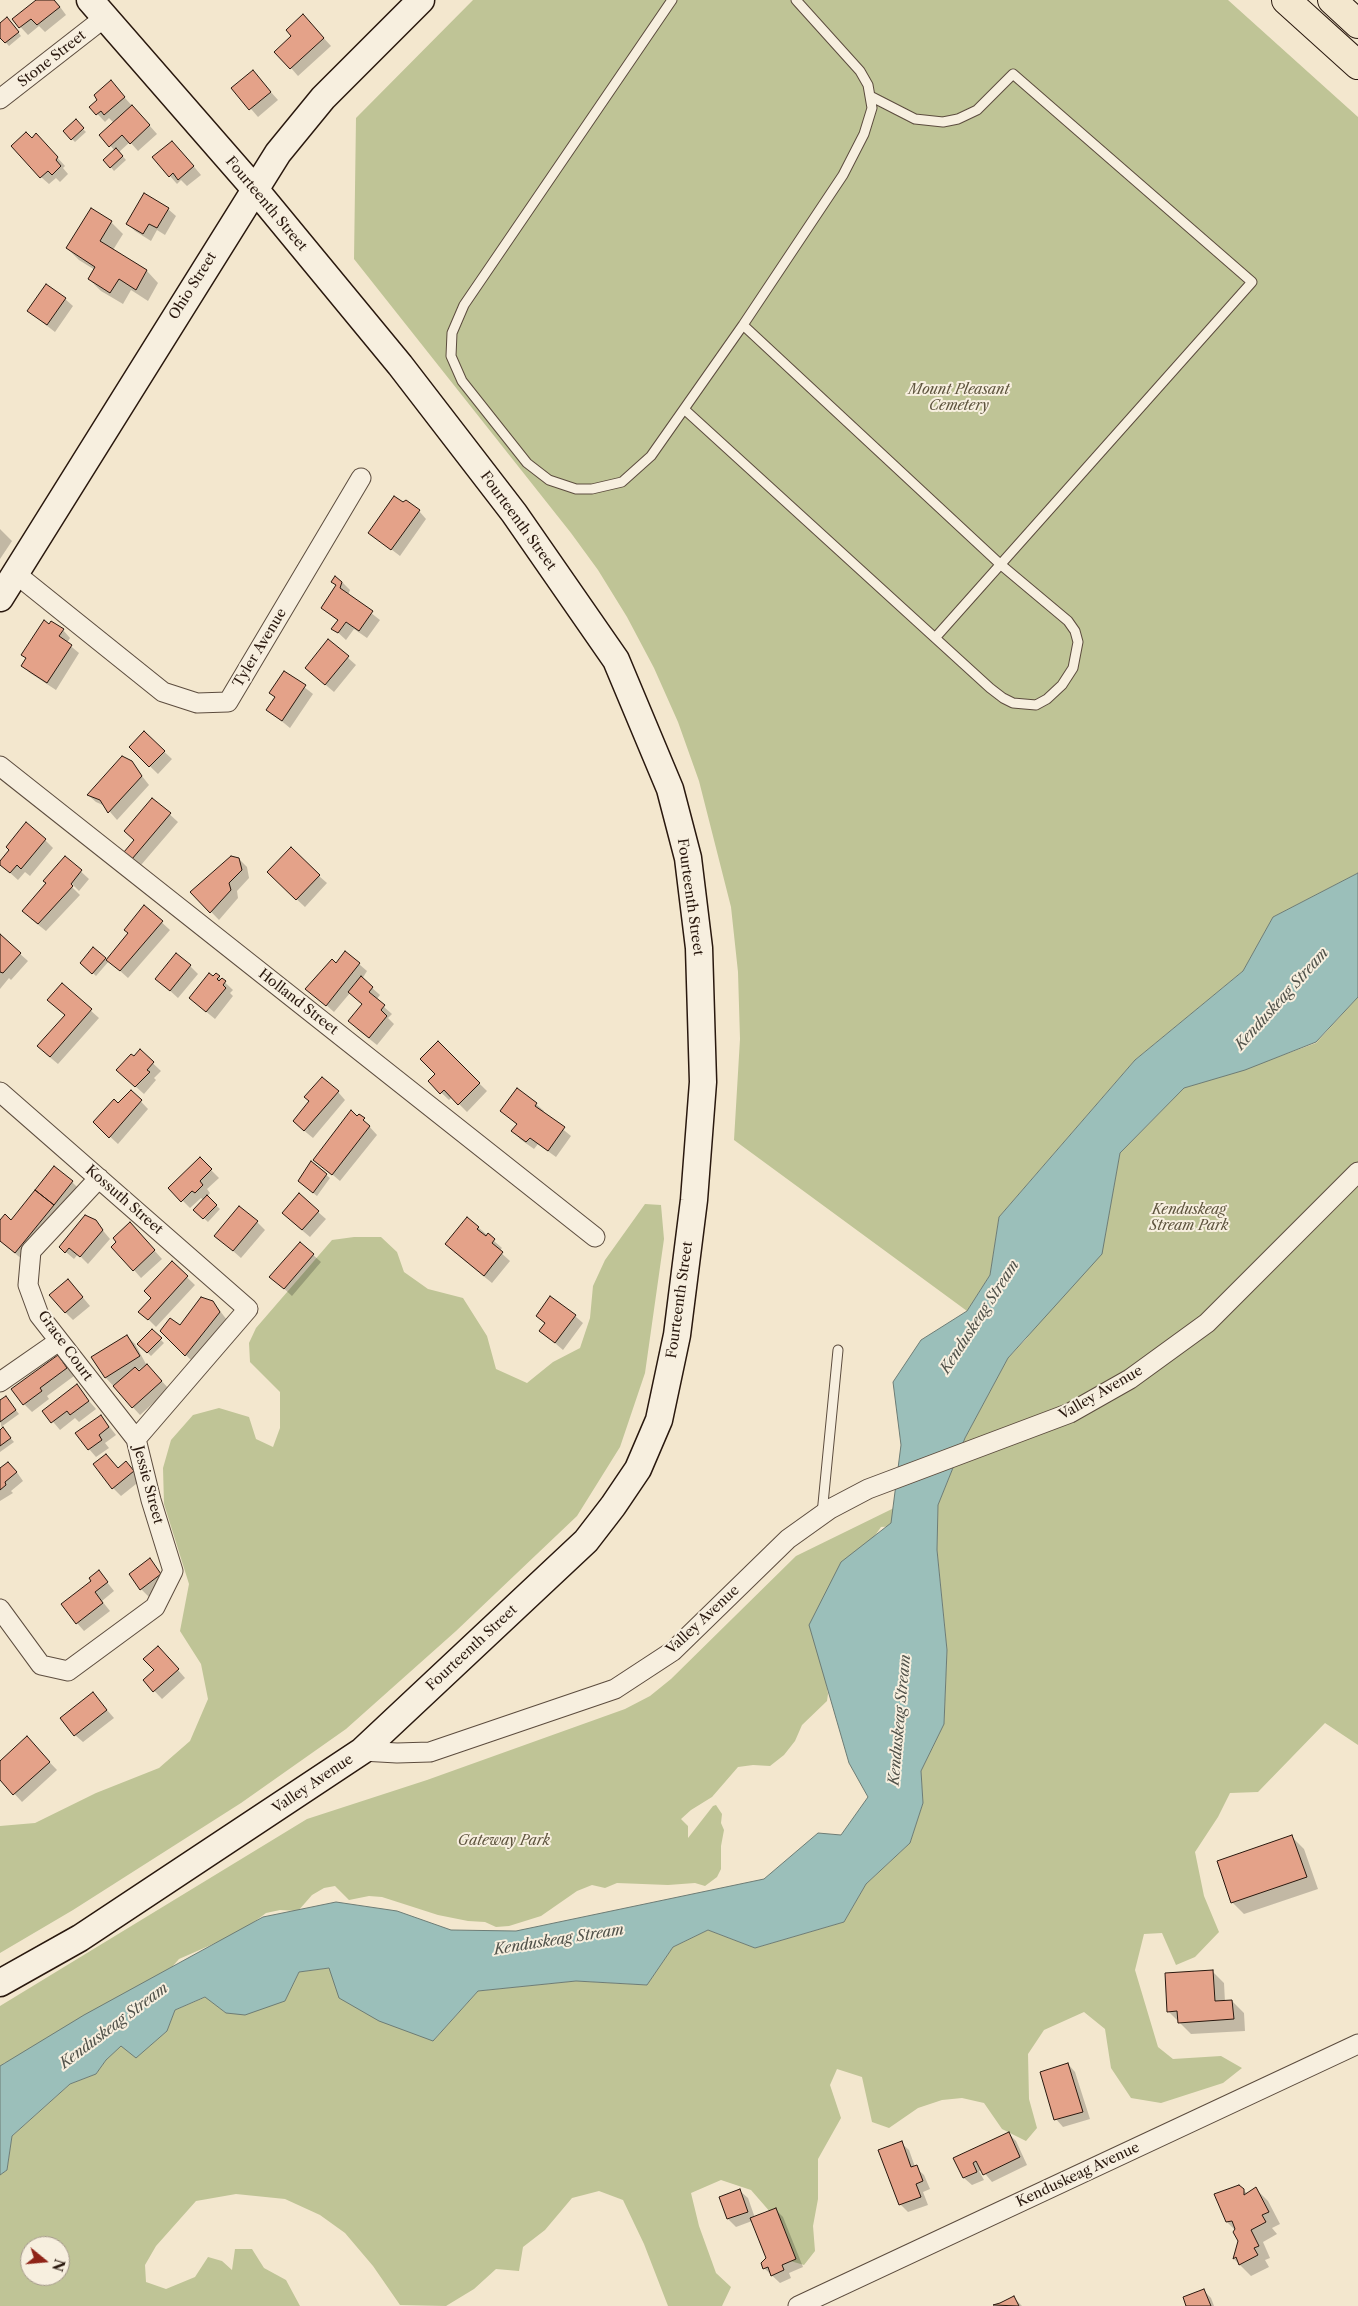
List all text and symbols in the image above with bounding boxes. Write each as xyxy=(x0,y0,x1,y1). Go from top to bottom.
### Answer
street label: Stone Street xyxy=(15,27,89,91)
street label: Fourteenth Street xyxy=(222,153,310,255)
street label: Ohio Street xyxy=(166,249,220,323)
park label: Mount Pleasant Cemetery xyxy=(909,382,1009,414)
street label: Fourteenth Street xyxy=(476,468,560,574)
street label: Tyler Avenue xyxy=(230,605,290,691)
street label: Fourteenth Street xyxy=(673,837,707,957)
water label: Kenduskeag Stream xyxy=(1231,944,1333,1054)
street label: Holland Street xyxy=(255,966,341,1038)
street label: Kossuth Street xyxy=(82,1162,166,1238)
park label: Kenduskeag Stream Park xyxy=(1150,1202,1228,1234)
street label: Fourteenth Street xyxy=(663,1240,697,1360)
water label: Kenduskeag Stream xyxy=(937,1257,1023,1377)
street label: Grace Court xyxy=(34,1308,96,1384)
street label: Valley Avenue xyxy=(1056,1362,1146,1424)
street label: Jessie Street xyxy=(129,1444,167,1526)
street label: Valley Avenue xyxy=(663,1582,743,1658)
street label: Fourteenth Street xyxy=(423,1602,521,1694)
water label: Kenduskeag Stream xyxy=(885,1654,915,1786)
street label: Valley Avenue xyxy=(270,1751,356,1817)
park label: Gateway Park xyxy=(458,1833,550,1849)
water label: Kenduskeag Stream xyxy=(493,1921,625,1959)
water label: Kenduskeag Stream xyxy=(56,1979,172,2073)
street label: Kenduskeag Avenue xyxy=(1014,2139,1142,2211)
north arrow xyxy=(20,2236,70,2286)
text: N xyxy=(48,2257,69,2274)

